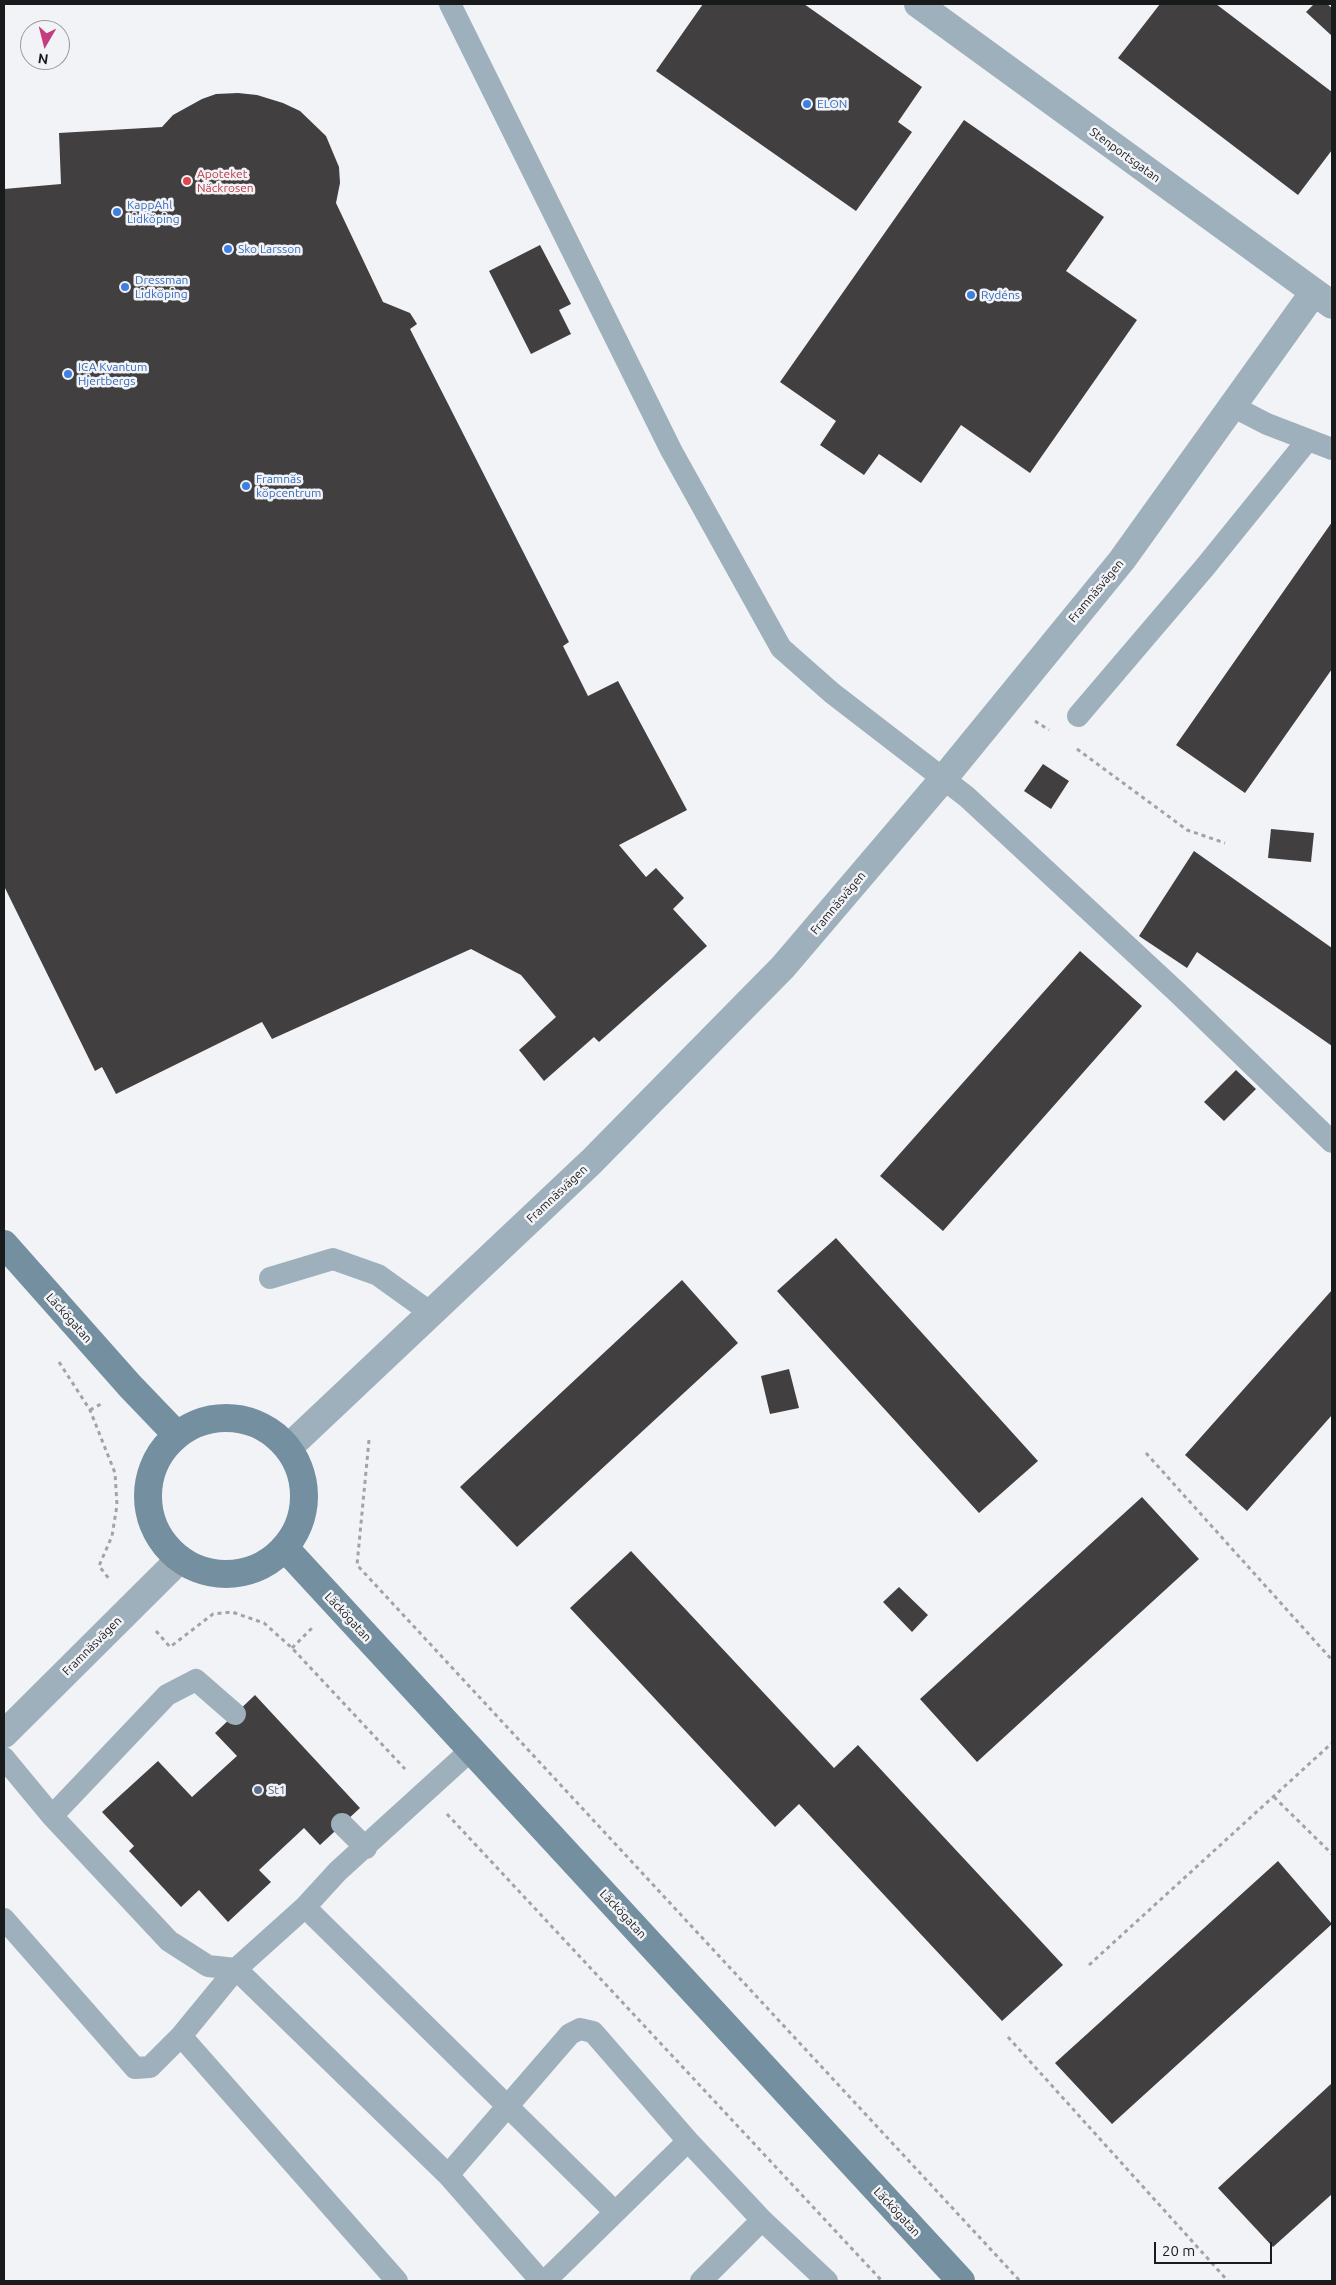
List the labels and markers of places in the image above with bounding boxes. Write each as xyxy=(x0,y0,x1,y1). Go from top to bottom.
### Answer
place label: ELON xyxy=(817,97,847,111)
marker: ELON xyxy=(801,98,813,110)
place label: Apoteket Näckrosen xyxy=(197,167,254,195)
marker: Apoteket Näckrosen xyxy=(181,175,193,187)
place label: KappAhl Lidköping xyxy=(127,198,180,226)
marker: KappAhl Lidköping xyxy=(111,206,123,218)
place label: Sko Larsson xyxy=(238,242,301,256)
marker: Sko Larsson xyxy=(222,243,234,255)
place label: Dressman Lidköping xyxy=(135,273,188,301)
marker: Dressman Lidköping xyxy=(119,281,131,293)
place label: Rydéns xyxy=(981,288,1020,302)
marker: Rydéns xyxy=(965,289,977,301)
place label: ICA Kvantum Hjertbergs xyxy=(78,360,147,388)
marker: ICA Kvantum Hjertbergs xyxy=(62,368,74,380)
place label: Framnäs köpcentrum xyxy=(256,472,321,500)
marker: Framnäs köpcentrum xyxy=(240,480,252,492)
place label: St1 xyxy=(268,1783,286,1797)
marker: St1 xyxy=(252,1784,264,1796)

